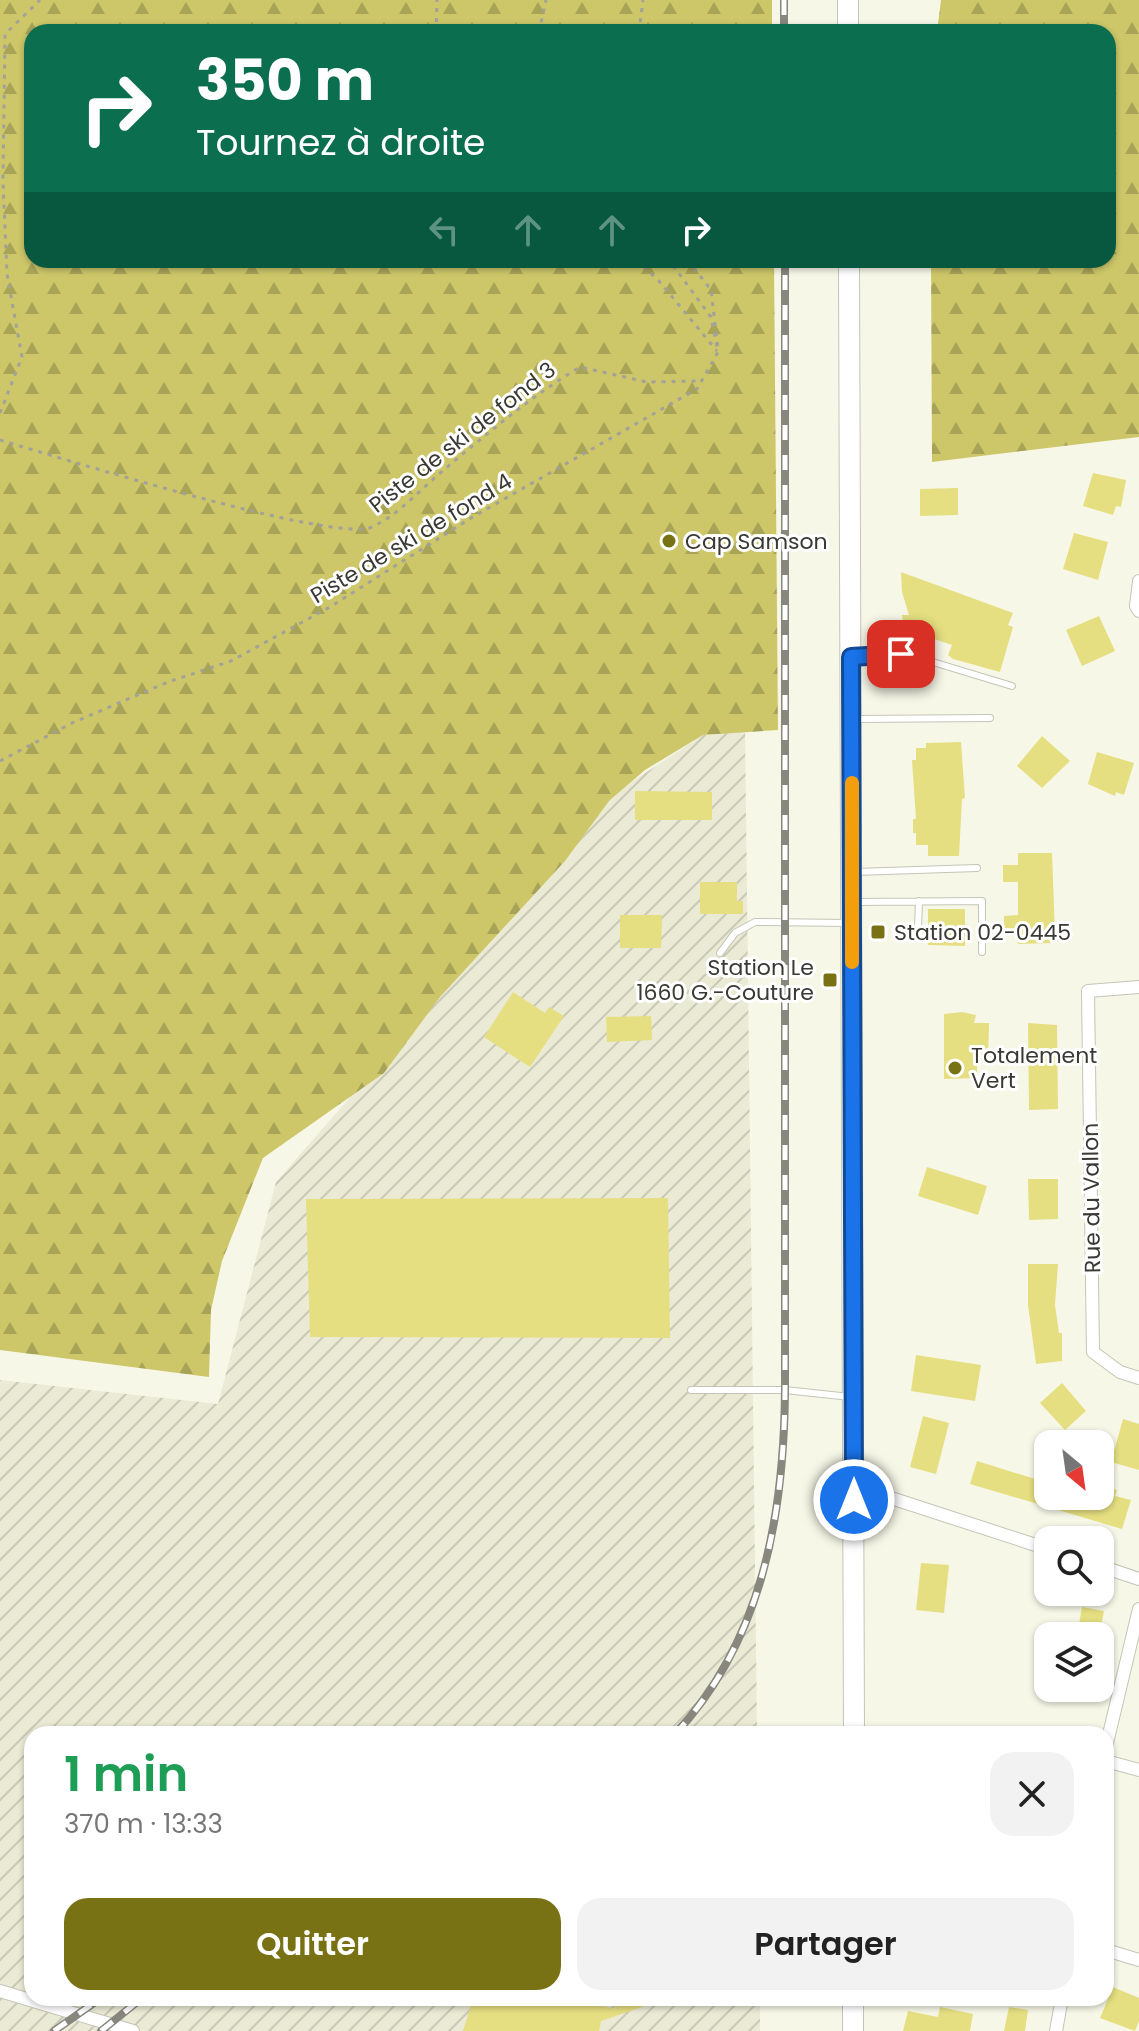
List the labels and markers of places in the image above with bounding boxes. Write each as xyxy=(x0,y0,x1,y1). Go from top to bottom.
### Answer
place label: Cap Samson xyxy=(685,526,828,557)
marker: Cap Samson xyxy=(660,532,678,550)
pin xyxy=(867,620,935,688)
place label: Station 02-0445 xyxy=(894,917,1071,948)
marker: Station 02-0445 xyxy=(869,923,887,941)
place label: Station Le 1660 G.-Couture xyxy=(636,952,814,1008)
marker: Station Le 1660 G.-Couture xyxy=(821,971,839,989)
place label: Totalement Vert xyxy=(971,1040,1097,1096)
marker: Totalement Vert xyxy=(946,1059,964,1077)

